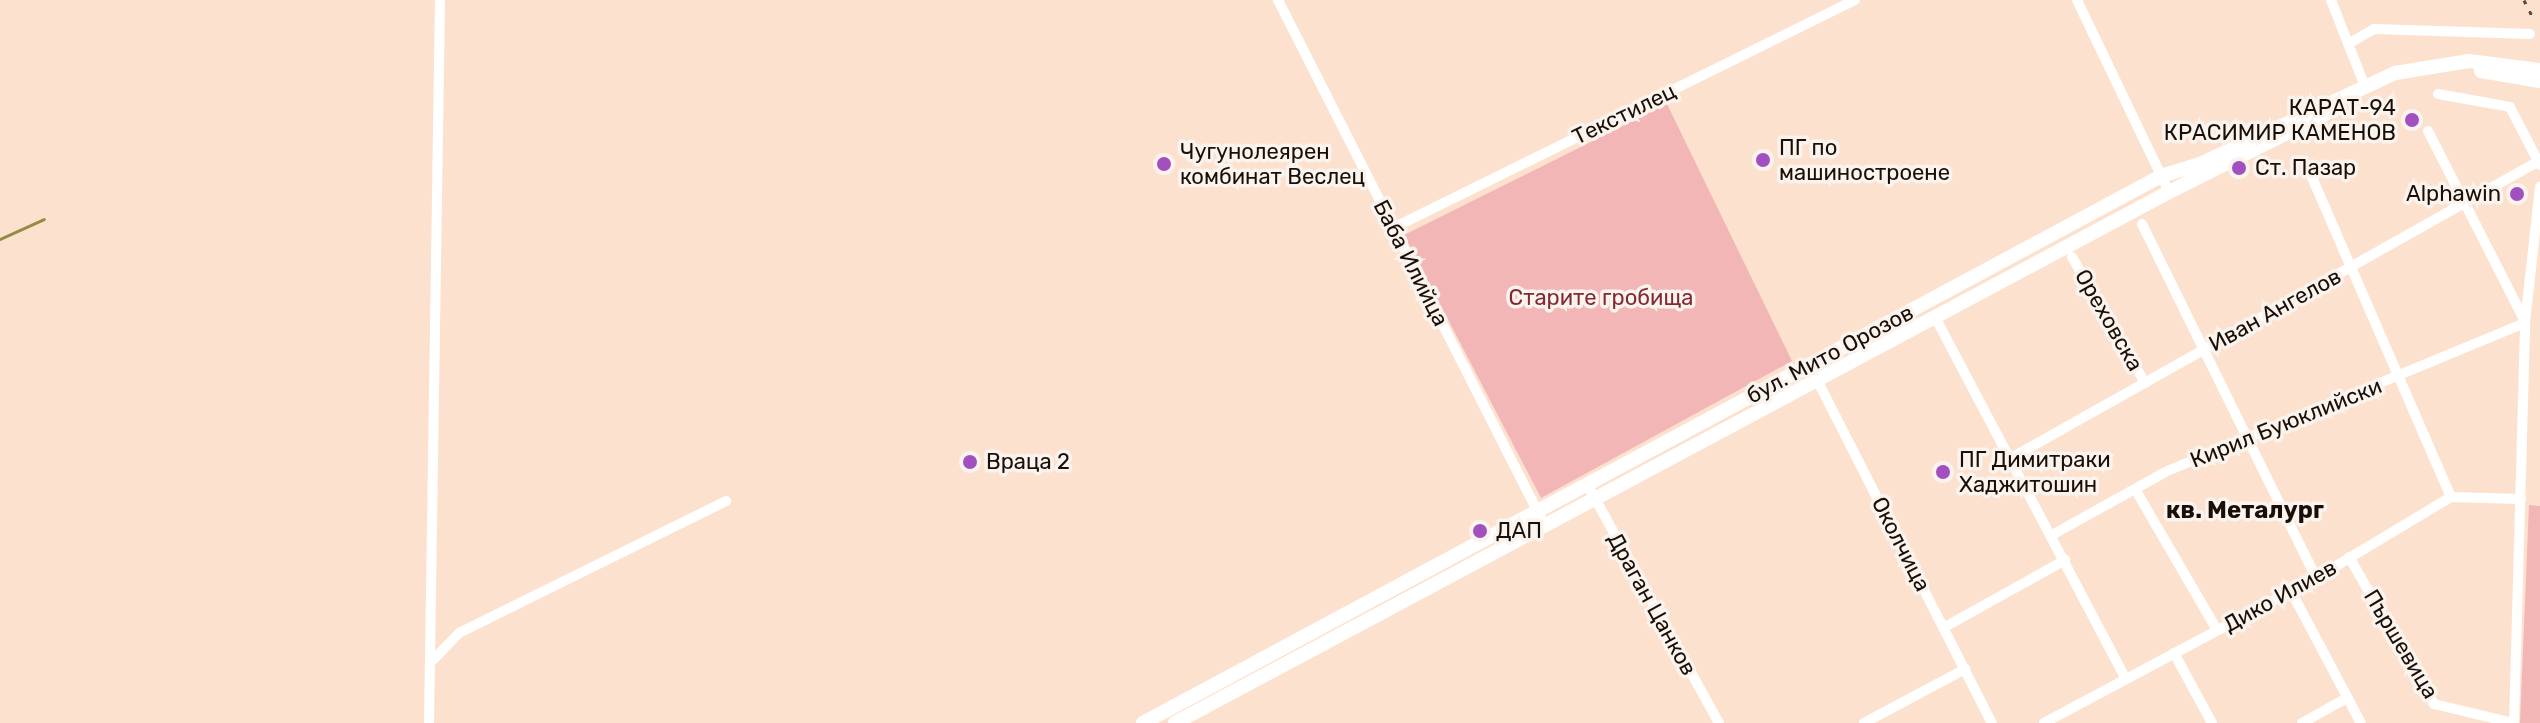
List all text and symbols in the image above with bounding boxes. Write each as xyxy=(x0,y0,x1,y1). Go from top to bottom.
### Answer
street label: Текстилец xyxy=(1568,78,1680,150)
place label: КАРАТ-94 КРАСИМИР КАМЕНОВ xyxy=(2164,94,2396,146)
marker: КАРАТ-94 КРАСИМИР КАМЕНОВ xyxy=(2403,111,2421,129)
place label: ПГ по машиностроене xyxy=(1779,134,1950,186)
place label: Чугунолеярен комбинат Веслец xyxy=(1180,138,1365,190)
marker: ПГ по машиностроене xyxy=(1754,151,1772,169)
marker: Чугунолеярен комбинат Веслец xyxy=(1155,155,1173,173)
place label: Ст. Пазар xyxy=(2255,155,2356,181)
marker: Ст. Пазар xyxy=(2230,159,2248,177)
place label: Alphawin xyxy=(2406,181,2501,207)
marker: Alphawin xyxy=(2508,185,2526,203)
street label: Баба Илийца xyxy=(1368,195,1454,331)
street label: Иван Ангелов xyxy=(2204,263,2346,357)
street label: Ореховска xyxy=(2069,264,2149,376)
park label: Старите гробища xyxy=(1509,285,1693,311)
street label: бул. Мито Орозов xyxy=(1742,299,1918,409)
street label: Кирил Буюклийски xyxy=(2186,372,2386,474)
place label: ПГ Димитраки Хаджитошин xyxy=(1959,446,2111,498)
place label: Враца 2 xyxy=(986,449,1070,475)
marker: Враца 2 xyxy=(961,453,979,471)
marker: ПГ Димитраки Хаджитошин xyxy=(1934,463,1952,481)
street label: Околчица xyxy=(1866,492,1936,596)
district label: кв. Металург xyxy=(2166,497,2324,525)
place label: ДАП xyxy=(1496,518,1542,544)
marker: ДАП xyxy=(1471,522,1489,540)
street label: Драган Цанков xyxy=(1602,528,1702,680)
street label: Дико Илиев xyxy=(2219,554,2341,638)
street label: Пършевица xyxy=(2358,585,2444,703)

